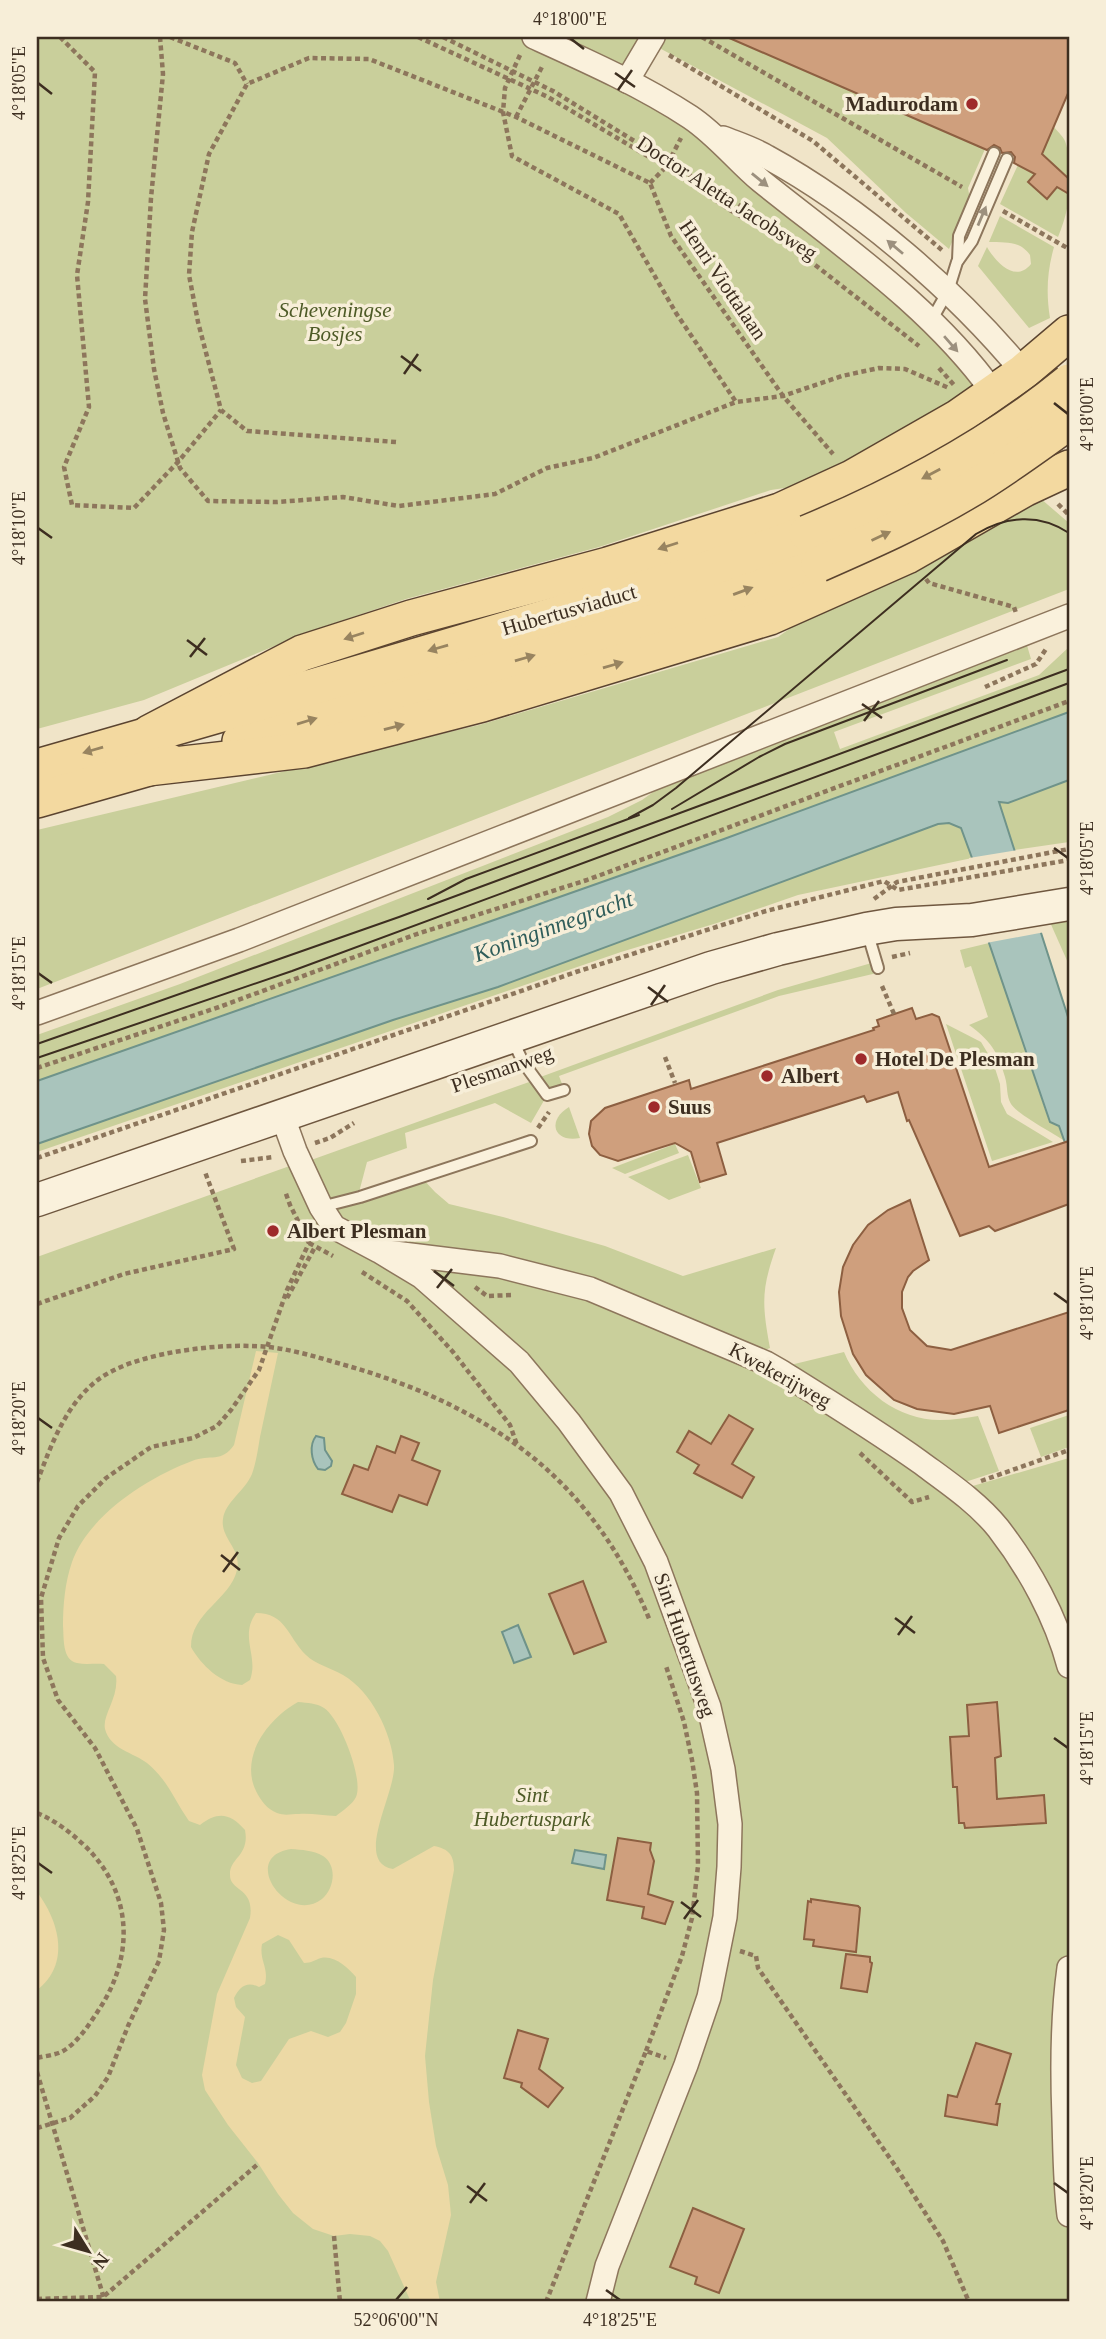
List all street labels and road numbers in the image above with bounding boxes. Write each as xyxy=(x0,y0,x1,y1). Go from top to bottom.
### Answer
street label: Doctor Aletta Jacobsweg xyxy=(632,131,822,266)
street label: Henri Viottalaan xyxy=(674,216,772,345)
street label: Hubertusviaduct xyxy=(499,579,639,641)
street label: Plesmanweg xyxy=(448,1040,557,1098)
street label: Kwekerijweg xyxy=(725,1337,836,1413)
street label: Sint Hubertusweg xyxy=(649,1570,721,1721)

